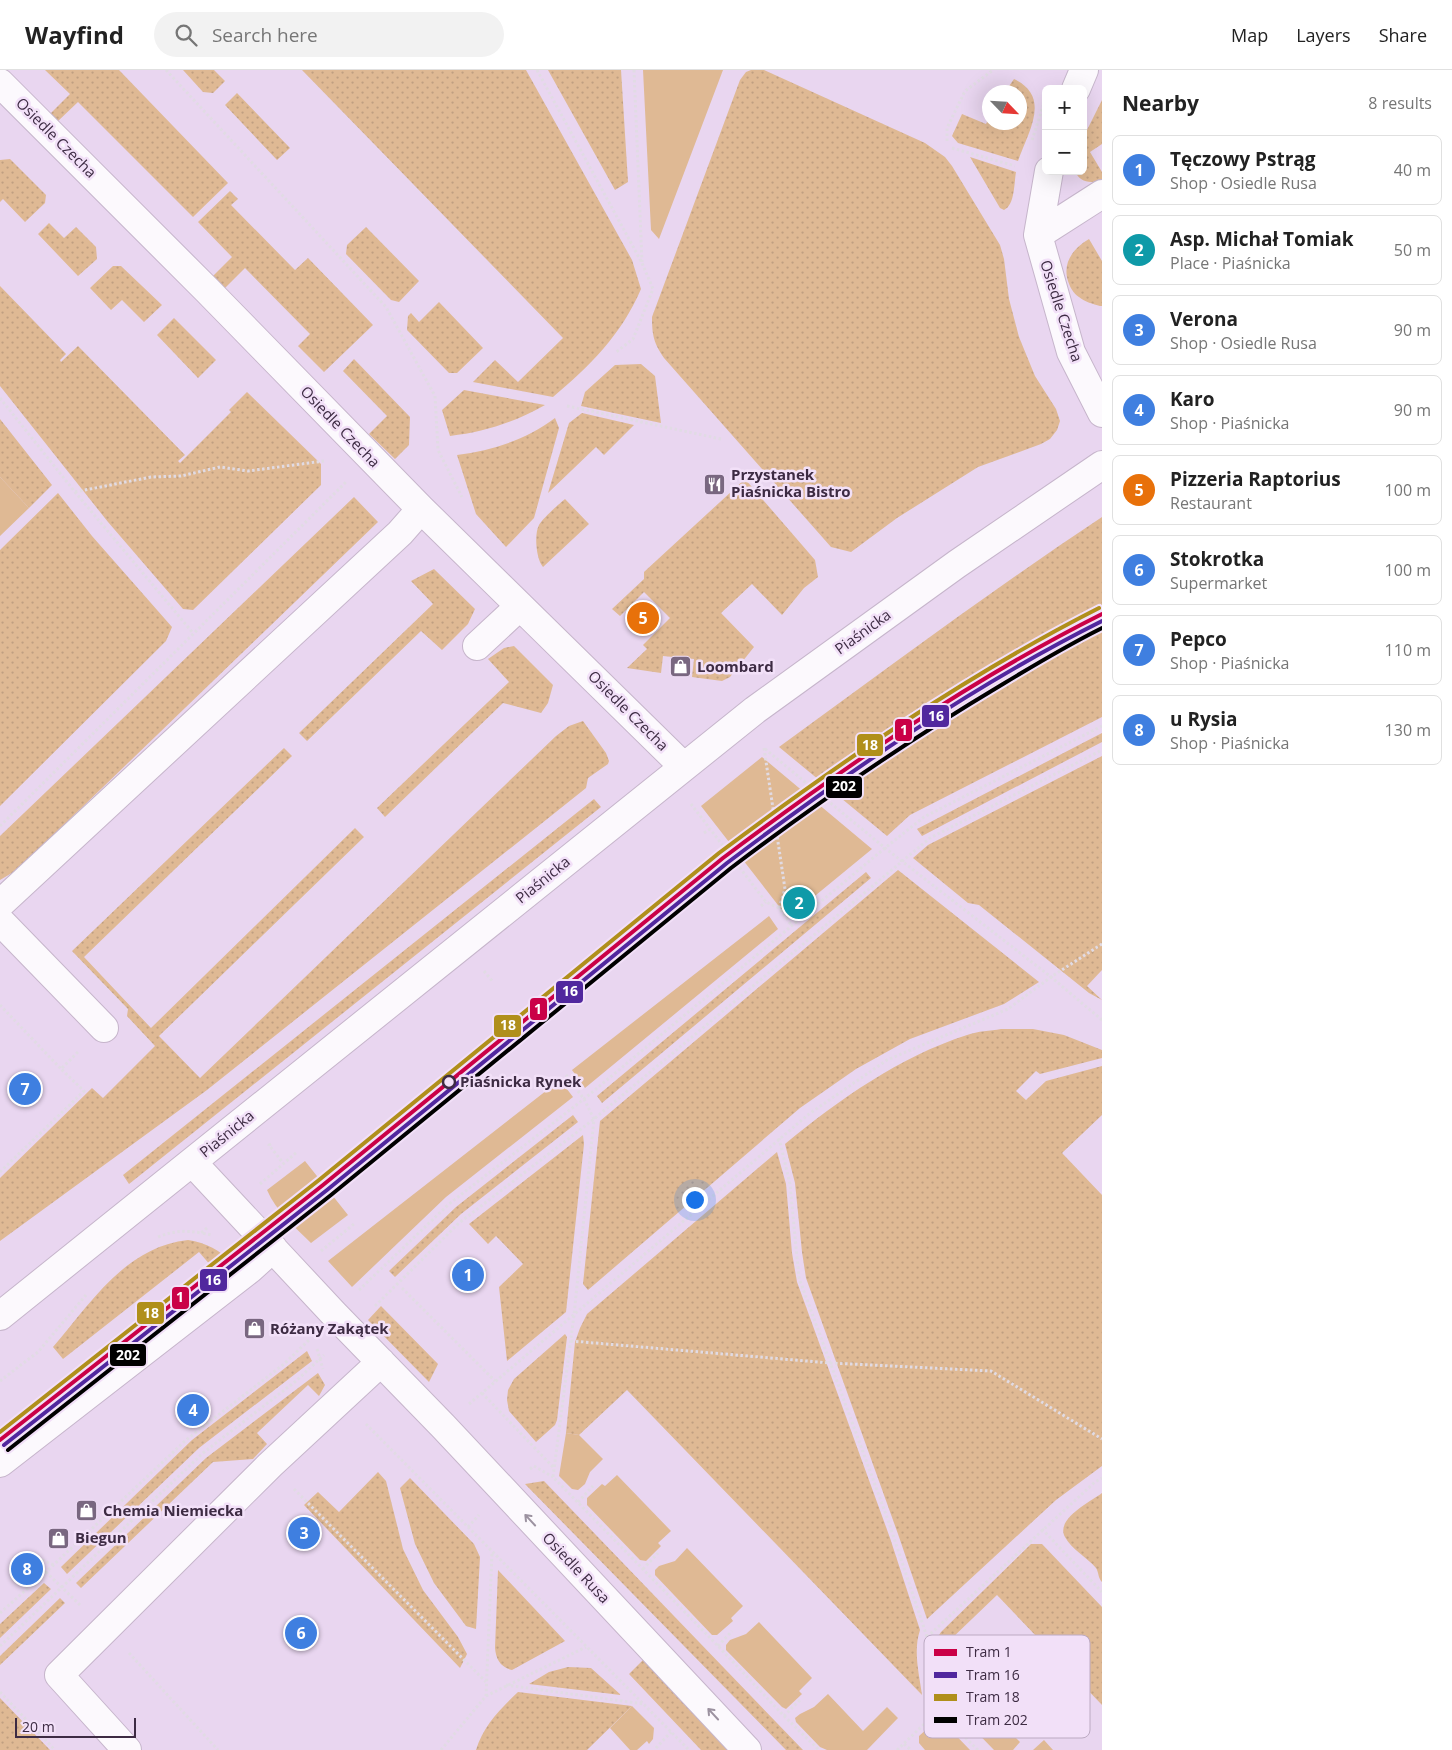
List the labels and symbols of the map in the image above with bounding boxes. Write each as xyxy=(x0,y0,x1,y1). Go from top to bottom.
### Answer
north arrow xyxy=(982,85,1027,130)
street label: Osiedle Czecha xyxy=(12,93,101,182)
street label: Osiedle Czecha xyxy=(1036,257,1088,364)
street label: Osiedle Czecha xyxy=(297,381,385,471)
place label: Przystanek Piaśnicka Bistro xyxy=(731,464,851,501)
restaurant icon: Przystanek Piaśnicka Bistro xyxy=(703,472,727,496)
pin: 5 xyxy=(627,599,659,637)
street label: Piaśnicka xyxy=(830,604,894,658)
shop icon: Loombard xyxy=(669,655,693,679)
place label: Loombard xyxy=(697,656,774,676)
street label: Osiedle Czecha xyxy=(584,666,673,755)
line badge: 16 xyxy=(921,704,950,728)
text: 16 xyxy=(928,706,944,725)
line badge: 1 xyxy=(894,718,913,742)
text: 1 xyxy=(900,720,908,739)
line badge: 18 xyxy=(856,733,884,757)
text: 18 xyxy=(862,735,878,754)
line badge: 202 xyxy=(825,775,863,799)
text: 202 xyxy=(832,776,856,795)
street label: Piaśnicka xyxy=(511,851,574,907)
pin: 2 xyxy=(783,884,815,922)
line badge: 16 xyxy=(555,980,584,1004)
text: 16 xyxy=(562,981,578,1000)
line badge: 1 xyxy=(529,997,548,1021)
text: 1 xyxy=(534,999,542,1018)
line badge: 18 xyxy=(493,1014,522,1038)
text: 18 xyxy=(500,1015,516,1034)
pin: 7 xyxy=(9,1070,41,1108)
place label: Piaśnicka Rynek xyxy=(460,1071,582,1091)
marker: Piaśnicka Rynek xyxy=(442,1075,456,1089)
street label: Piaśnicka xyxy=(195,1105,258,1161)
your location xyxy=(682,1187,708,1213)
pin: 1 xyxy=(452,1256,484,1294)
line badge: 16 xyxy=(199,1268,228,1292)
text: 16 xyxy=(205,1270,221,1289)
line badge: 1 xyxy=(171,1286,190,1310)
text: 1 xyxy=(176,1287,184,1306)
line badge: 18 xyxy=(136,1301,165,1325)
text: 18 xyxy=(143,1303,159,1322)
shop icon: Różany Zakątek xyxy=(242,1317,266,1341)
place label: Różany Zakątek xyxy=(270,1318,389,1338)
line badge: 202 xyxy=(109,1343,147,1367)
text: 202 xyxy=(116,1345,140,1364)
pin: 4 xyxy=(177,1391,209,1429)
shop icon: Chemia Niemiecka xyxy=(75,1499,99,1523)
place label: Chemia Niemiecka xyxy=(103,1500,243,1520)
one-way arrow xyxy=(524,1513,536,1526)
pin: 3 xyxy=(288,1514,320,1552)
shop icon: Biegun xyxy=(47,1526,71,1550)
place label: Biegun xyxy=(75,1527,127,1547)
street label: Osiedle Rusa xyxy=(539,1527,615,1607)
pin: 8 xyxy=(11,1550,43,1588)
pin: 6 xyxy=(285,1614,317,1652)
legend xyxy=(924,1635,1090,1738)
text: Tram 1 xyxy=(966,1642,1012,1661)
text: Tram 16 xyxy=(966,1665,1020,1684)
text: Tram 18 xyxy=(966,1687,1020,1706)
one-way arrow xyxy=(707,1708,719,1721)
text: Tram 202 xyxy=(966,1710,1028,1729)
scale bar xyxy=(15,1715,136,1738)

